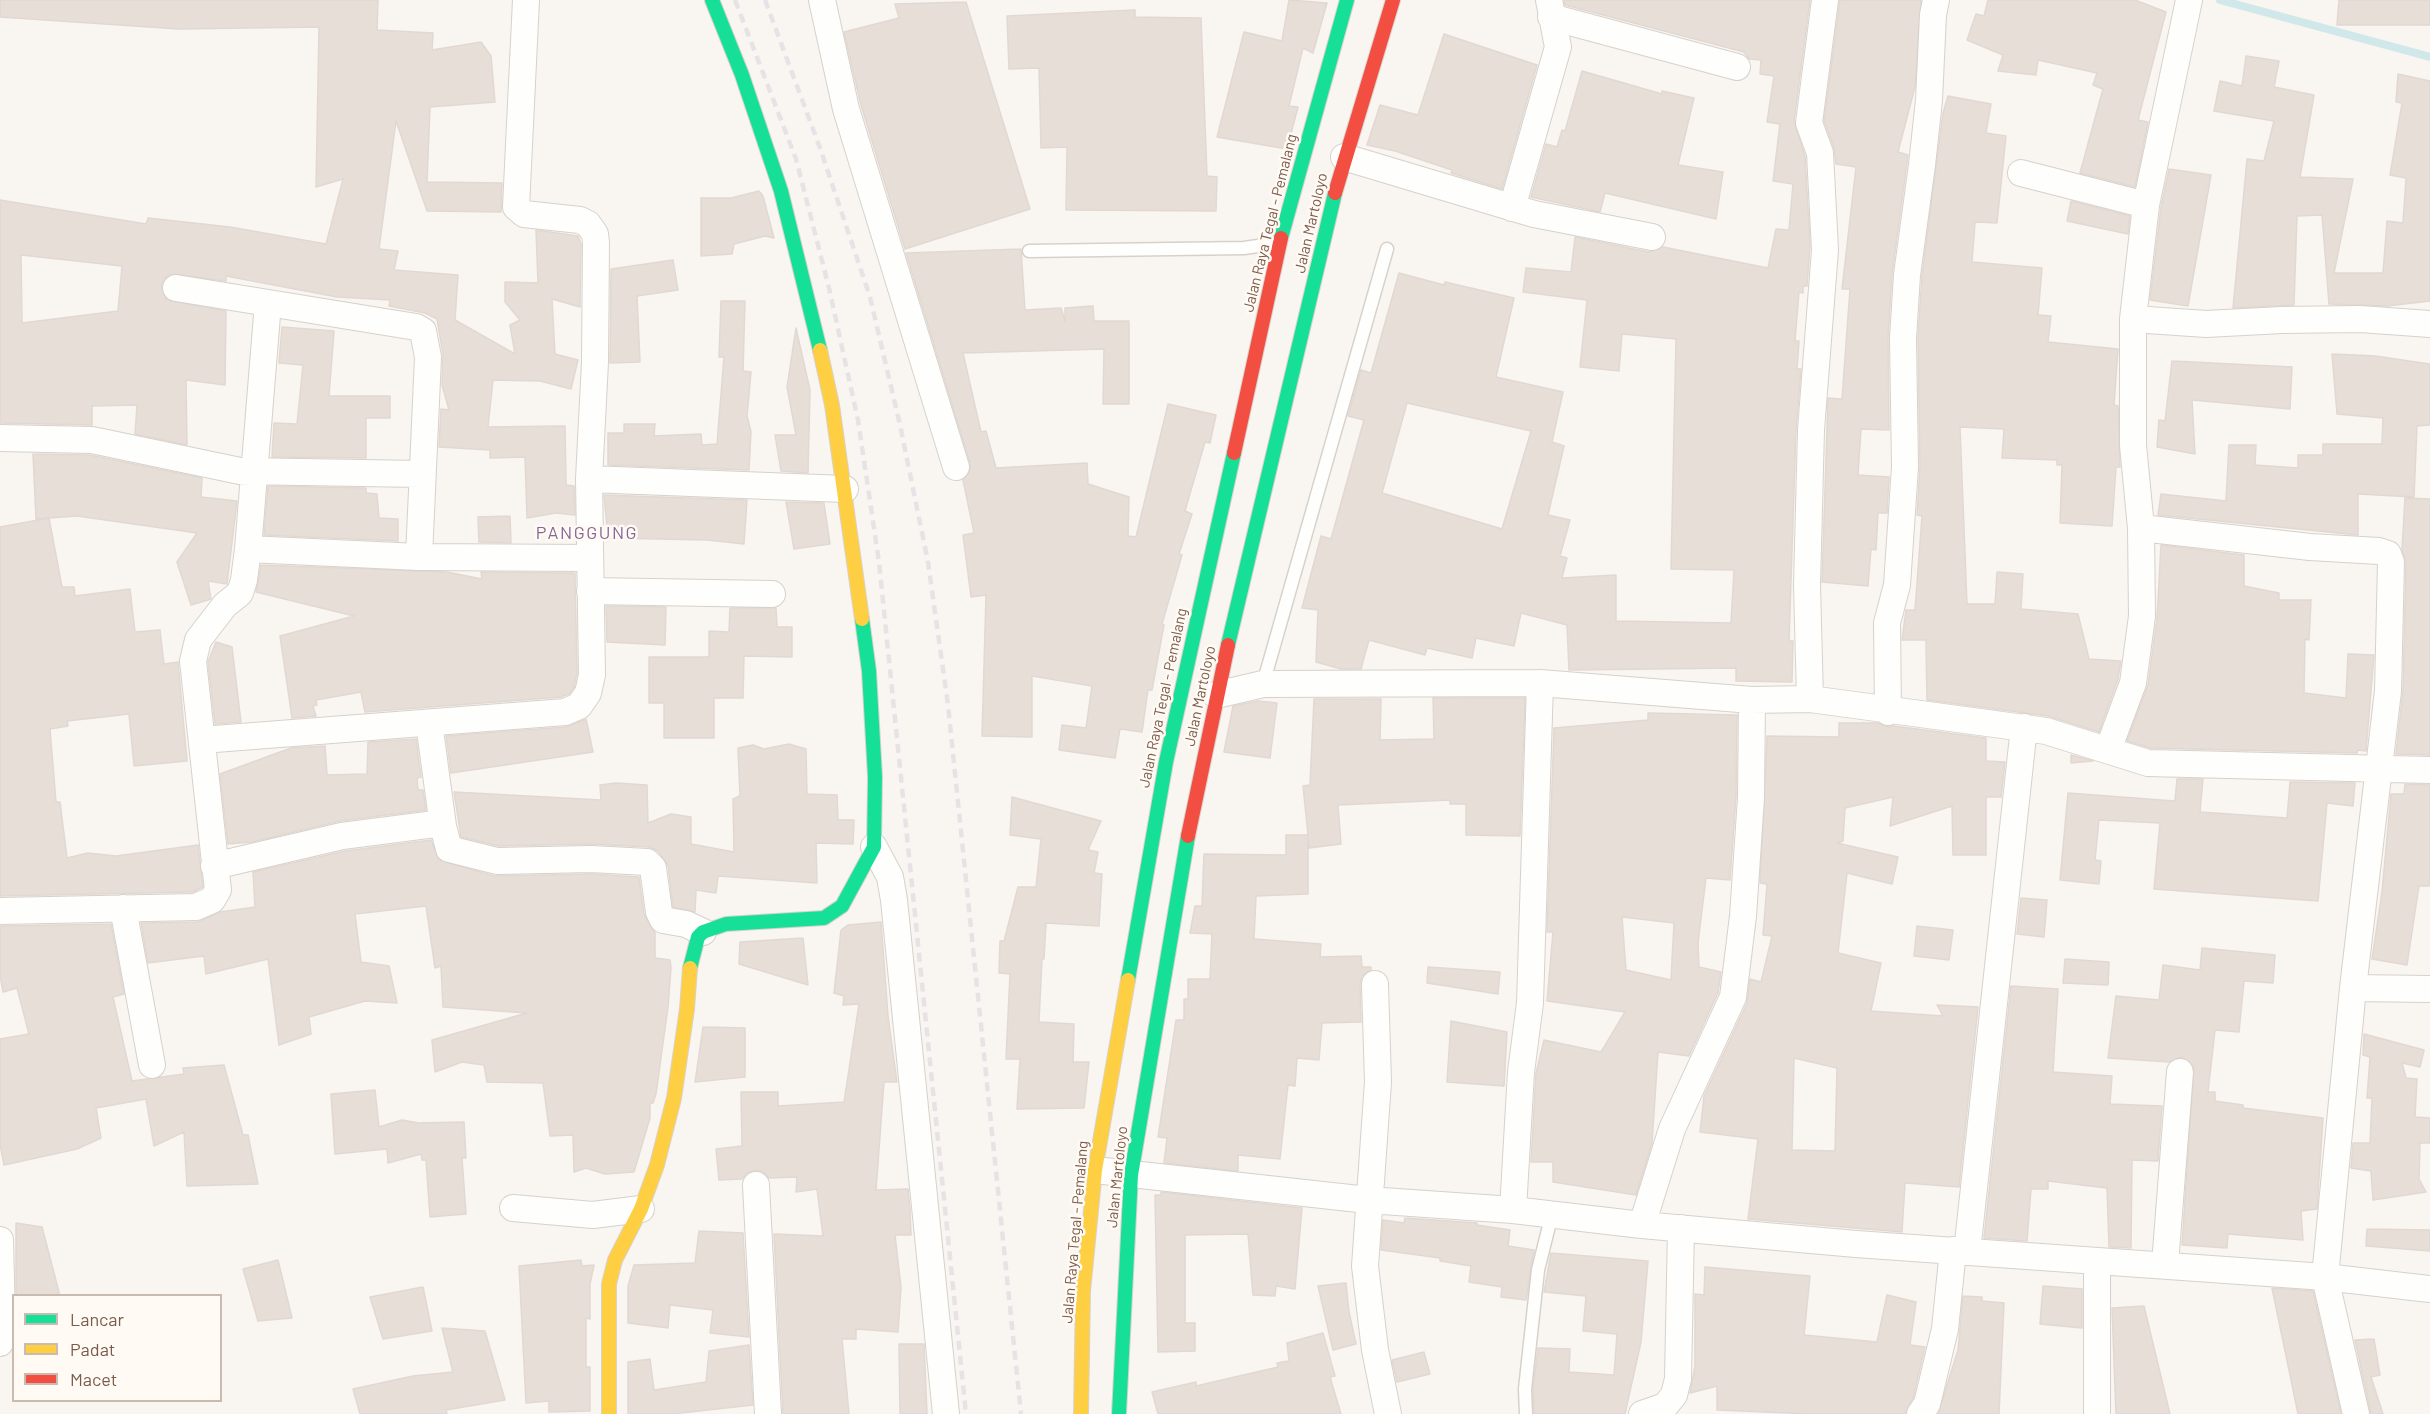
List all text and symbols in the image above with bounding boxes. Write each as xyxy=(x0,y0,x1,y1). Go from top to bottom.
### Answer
street label: Jalan Raya Tegal - Pemalang xyxy=(1239,132,1301,314)
street label: Jalan Martoloyo xyxy=(1291,171,1331,275)
district label: PANGGUNG xyxy=(536,522,638,544)
street label: Jalan Raya Tegal - Pemalang xyxy=(1135,607,1191,789)
street label: Jalan Martoloyo xyxy=(1181,644,1219,748)
street label: Jalan Martoloyo xyxy=(1103,1125,1131,1229)
street label: Jalan Raya Tegal - Pemalang xyxy=(1058,1140,1092,1324)
legend xyxy=(12,1294,222,1402)
text: Lancar xyxy=(70,1308,124,1330)
text: Padat xyxy=(70,1338,115,1360)
text: Macet xyxy=(70,1368,117,1390)

